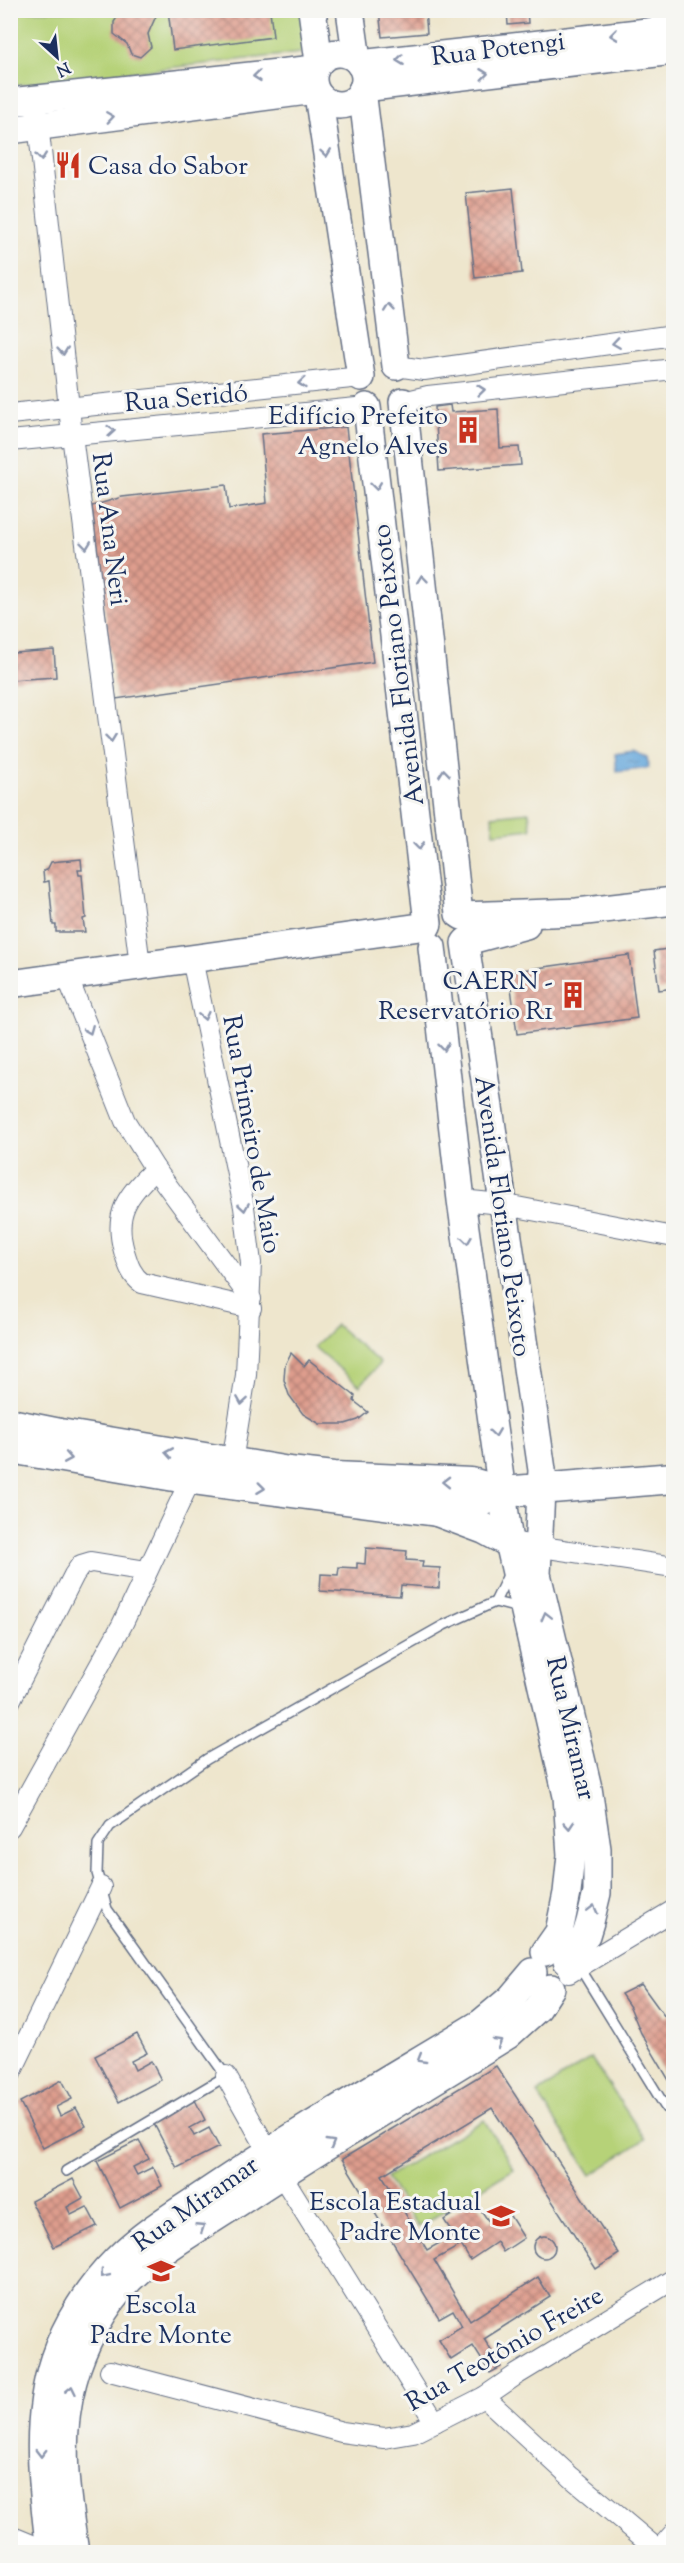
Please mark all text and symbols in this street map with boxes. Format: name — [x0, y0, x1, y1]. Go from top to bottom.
street label: Rua Potengi — [429, 24, 567, 77]
north arrow — [27, 27, 87, 87]
one-way arrow — [610, 28, 619, 41]
one-way arrow — [395, 53, 404, 65]
text: N — [52, 55, 74, 81]
one-way arrow — [479, 68, 489, 81]
one-way arrow — [252, 69, 261, 81]
one-way arrow — [106, 111, 115, 123]
one-way arrow — [319, 148, 331, 158]
place label: Casa do Sabor — [88, 149, 248, 186]
restaurant icon: Casa do Sabor — [53, 150, 83, 180]
one-way arrow — [35, 153, 47, 162]
one-way arrow — [384, 304, 396, 313]
one-way arrow — [611, 337, 620, 349]
one-way arrow — [56, 346, 69, 356]
street label: Rua Seridó — [123, 376, 249, 423]
one-way arrow — [298, 376, 307, 389]
one-way arrow — [477, 384, 486, 397]
place label: Edifício Prefeito Agnelo Alves — [268, 399, 448, 466]
building icon: Edifício Prefeito Agnelo Alves — [453, 415, 483, 445]
one-way arrow — [106, 425, 115, 438]
street label: Rua Ana Neri — [81, 451, 136, 608]
one-way arrow — [369, 481, 382, 490]
street label: Avenida Floriano Peixoto — [364, 522, 435, 808]
one-way arrow — [79, 540, 91, 549]
one-way arrow — [417, 574, 429, 583]
one-way arrow — [104, 733, 116, 743]
one-way arrow — [438, 768, 451, 777]
one-way arrow — [412, 842, 424, 851]
place label: CAERN - Reservatório R1 — [378, 964, 553, 1031]
building icon: CAERN - Reservatório R1 — [558, 980, 588, 1010]
one-way arrow — [197, 1011, 210, 1021]
street label: Rua Primeiro de Maio — [211, 1012, 290, 1257]
one-way arrow — [82, 1024, 94, 1035]
one-way arrow — [437, 1042, 449, 1051]
street label: Avenida Floriano Peixoto — [463, 1073, 540, 1359]
one-way arrow — [237, 1202, 250, 1212]
one-way arrow — [461, 1236, 473, 1245]
one-way arrow — [236, 1396, 248, 1406]
one-way arrow — [488, 1429, 500, 1438]
one-way arrow — [164, 1447, 174, 1459]
one-way arrow — [63, 1451, 73, 1463]
one-way arrow — [441, 1476, 450, 1489]
one-way arrow — [256, 1482, 265, 1494]
one-way arrow — [540, 1611, 553, 1621]
street label: Rua Miramar — [535, 1653, 604, 1804]
one-way arrow — [563, 1821, 576, 1830]
one-way arrow — [586, 1905, 598, 1915]
one-way arrow — [492, 2037, 502, 2049]
one-way arrow — [417, 2052, 427, 2064]
one-way arrow — [325, 2139, 335, 2151]
street label: Rua Miramar — [126, 2148, 267, 2262]
place label: Escola Estadual Padre Monte — [309, 2185, 481, 2252]
school or university icon: Escola Estadual Padre Monte — [486, 2201, 516, 2231]
one-way arrow — [195, 2223, 206, 2234]
school or university icon: Escola Padre Monte — [146, 2256, 176, 2286]
one-way arrow — [101, 2267, 112, 2278]
street label: Rua Teotônio Freire — [399, 2278, 611, 2422]
place label: Escola Padre Monte — [90, 2288, 232, 2355]
one-way arrow — [63, 2386, 76, 2396]
one-way arrow — [35, 2449, 47, 2458]

